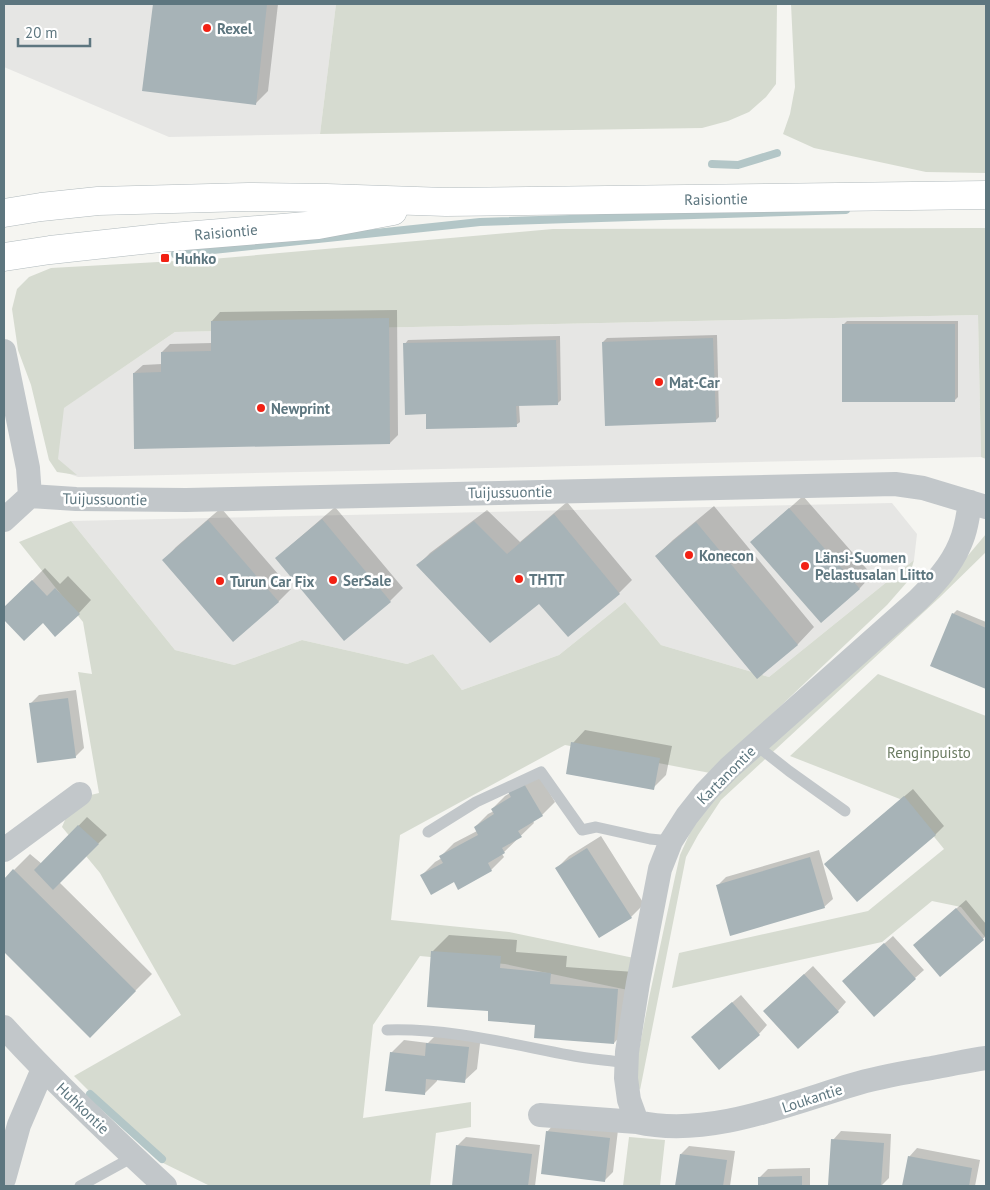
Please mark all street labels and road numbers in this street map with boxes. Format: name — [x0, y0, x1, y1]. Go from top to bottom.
street label: Raisiontie — [684, 189, 748, 209]
street label: Raisiontie — [194, 220, 258, 244]
street label: Tuijussuontie — [468, 482, 552, 502]
street label: Tuijussuontie — [63, 489, 147, 509]
street label: Kartanontie — [693, 742, 759, 808]
street label: Huhkontie — [53, 1078, 113, 1138]
street label: Loukantie — [779, 1079, 845, 1117]

